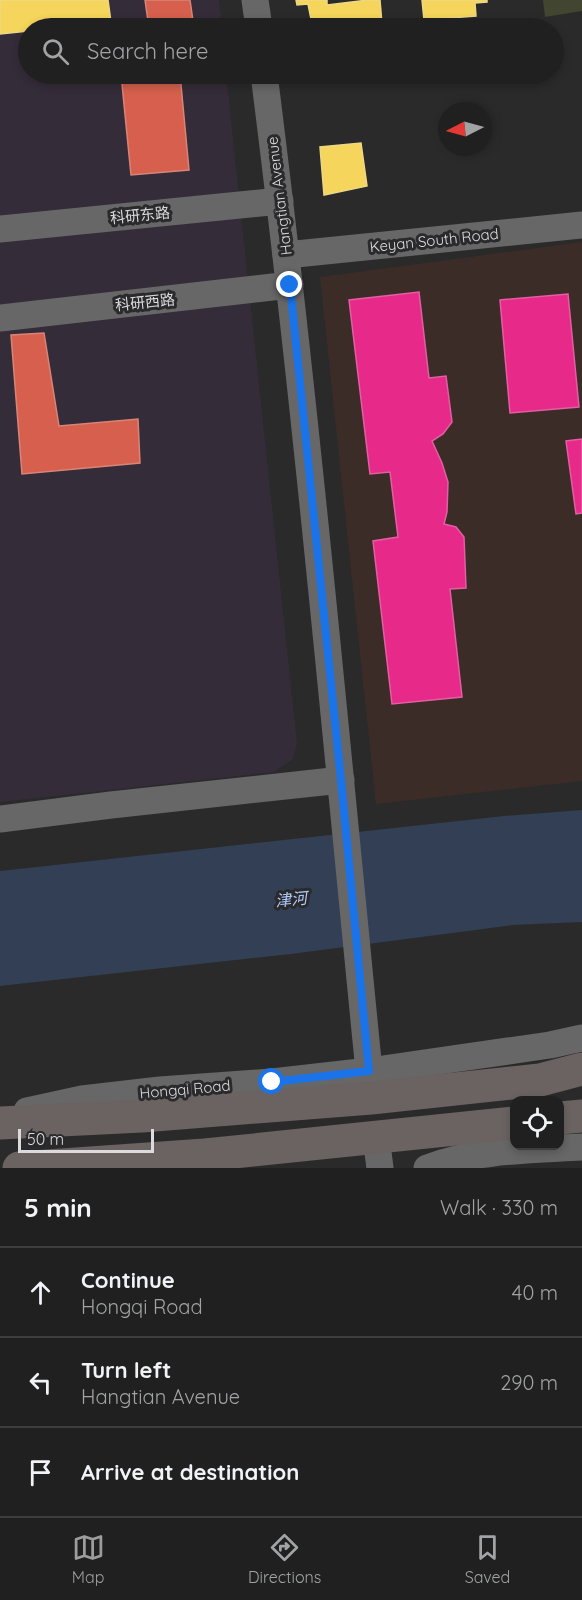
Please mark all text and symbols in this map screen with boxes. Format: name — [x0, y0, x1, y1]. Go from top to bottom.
search box — [18, 18, 564, 84]
icon: search — [39, 35, 72, 68]
text: Search here — [87, 37, 208, 65]
north arrow — [438, 102, 492, 156]
street label: Hangtian Avenue — [262, 136, 296, 256]
street label: 科研东路 — [109, 202, 171, 228]
street label: Keyan South Road — [369, 224, 499, 256]
route end — [276, 271, 302, 297]
street label: 科研西路 — [114, 289, 176, 315]
water label: 津河 — [274, 887, 311, 911]
route start — [258, 1068, 284, 1094]
street label: Hongqi Road — [139, 1076, 231, 1102]
map controls — [510, 1096, 564, 1150]
button: locate — [510, 1096, 564, 1150]
scale bar — [18, 1126, 154, 1154]
text: 50 m — [27, 1129, 64, 1149]
text: 5 min — [24, 1191, 92, 1224]
text: Walk · 330 m — [440, 1195, 558, 1220]
text: Continue — [81, 1266, 175, 1294]
icon: ahead — [24, 1276, 57, 1309]
text: 40 m — [512, 1280, 558, 1305]
text: Hongqi Road — [81, 1294, 203, 1319]
text: Turn left — [81, 1356, 171, 1384]
icon: left — [24, 1366, 57, 1399]
text: 290 m — [500, 1370, 558, 1395]
text: Hangtian Avenue — [81, 1384, 240, 1409]
icon: arrive — [24, 1456, 57, 1489]
text: Arrive at destination — [81, 1458, 299, 1486]
tab: Map — [72, 1531, 105, 1587]
tab: Directions — [248, 1531, 321, 1587]
tab: Saved — [465, 1531, 510, 1587]

